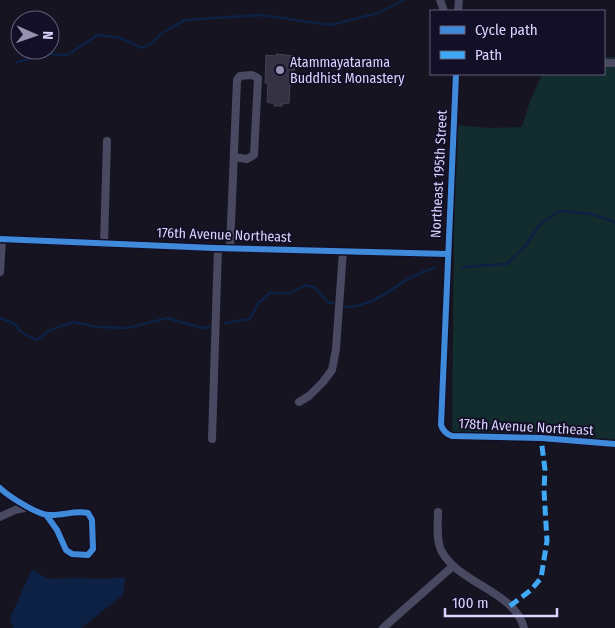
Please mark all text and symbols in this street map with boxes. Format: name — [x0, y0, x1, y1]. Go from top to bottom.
north arrow — [10, 10, 60, 60]
legend — [430, 10, 605, 75]
text: Cycle path — [475, 21, 538, 39]
text: N — [39, 31, 56, 40]
text: Path — [475, 46, 502, 64]
place label: Atammayatarama Buddhist Monastery — [290, 54, 405, 87]
marker: Atammayatarama Buddhist Monastery — [274, 64, 286, 76]
street label: Northeast 195th Street — [427, 109, 451, 239]
street label: 176th Avenue Northeast — [156, 224, 292, 246]
street label: 178th Avenue Northeast — [458, 415, 594, 439]
scale bar — [445, 586, 558, 618]
text: 100 m — [452, 594, 489, 612]

